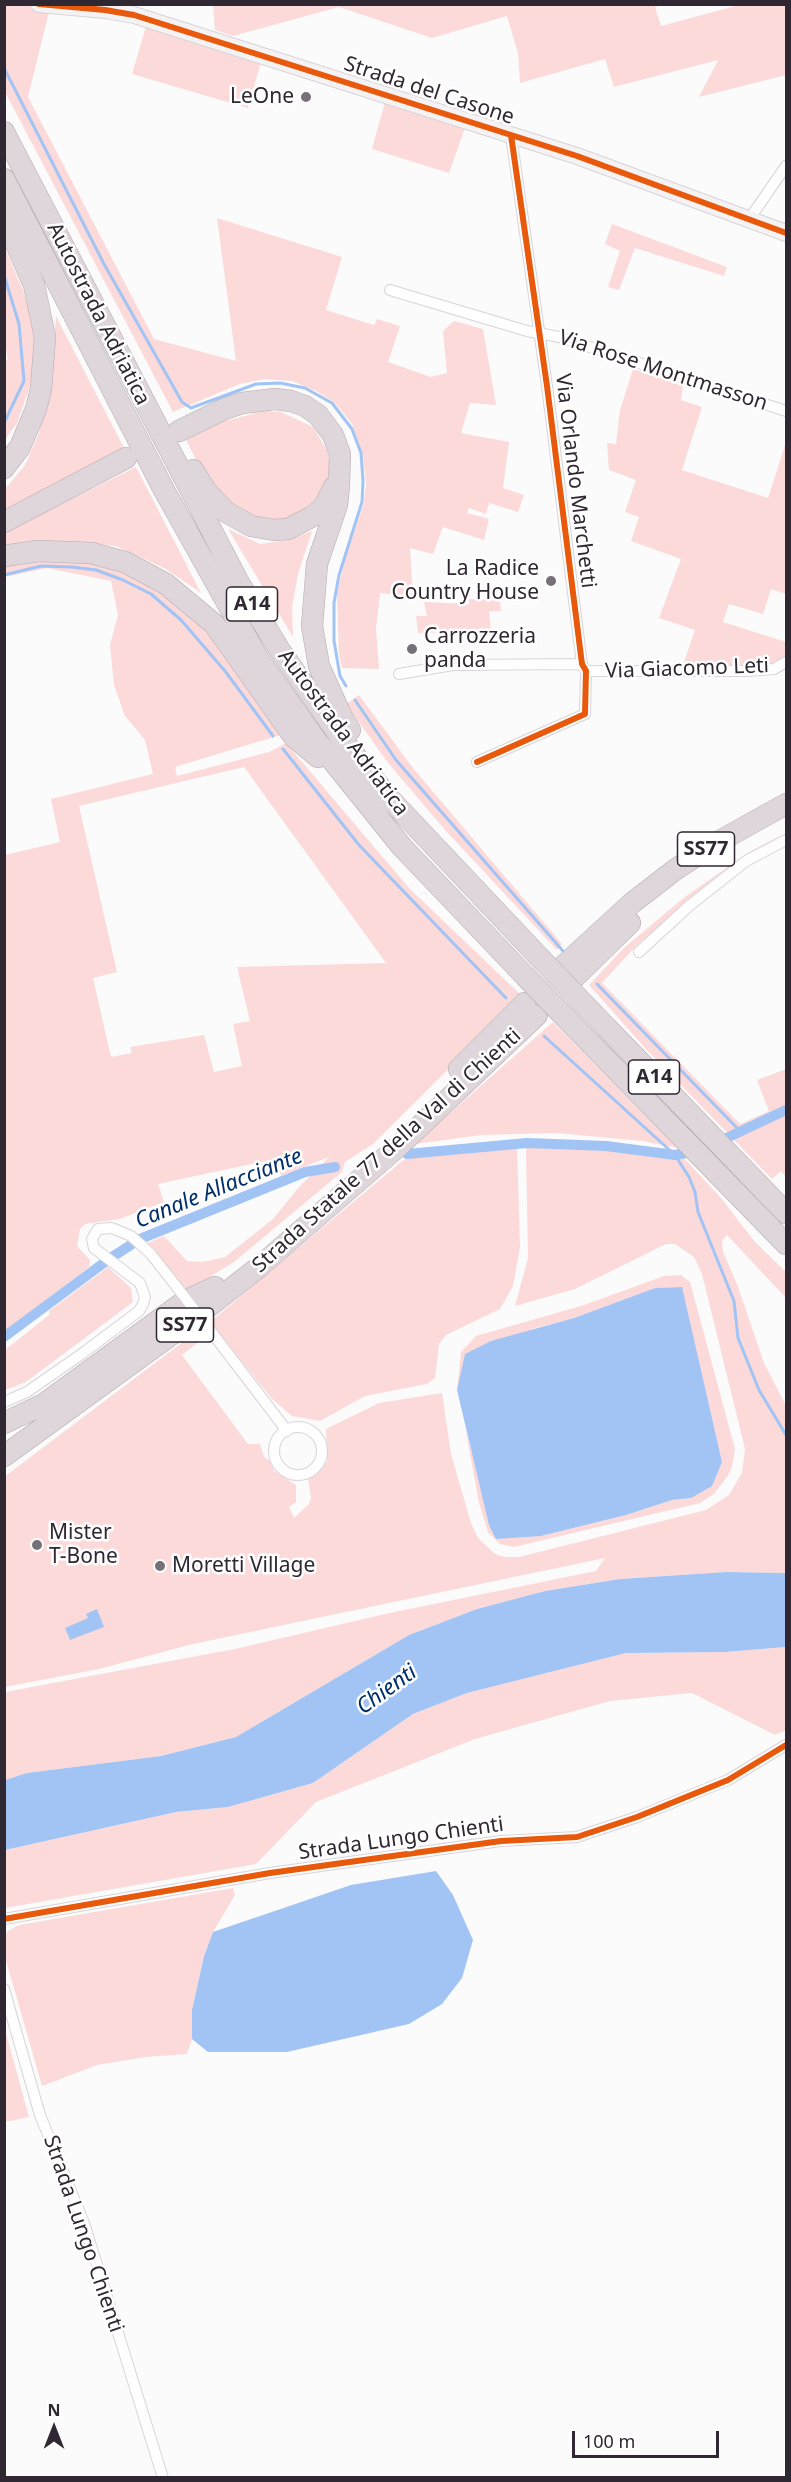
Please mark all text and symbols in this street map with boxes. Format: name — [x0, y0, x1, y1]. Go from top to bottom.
street label: Strada del Casone — [341, 52, 517, 130]
place label: LeOne — [230, 84, 294, 110]
marker: LeOne — [299, 90, 313, 104]
street label: Autostrada Adriatica — [41, 218, 155, 410]
street label: Via Rose Montmasson — [555, 325, 771, 417]
street label: Via Orlando Marchetti — [549, 372, 601, 590]
place label: La Radice Country House — [391, 556, 539, 606]
marker: La Radice Country House — [544, 574, 558, 588]
road number: A14 — [226, 587, 278, 621]
place label: Carrozzeria panda — [424, 624, 536, 674]
marker: Carrozzeria panda — [405, 642, 419, 656]
street label: Autostrada Adriatica — [272, 645, 414, 821]
street label: Via Giacomo Leti — [605, 654, 769, 684]
road number: SS77 — [678, 832, 734, 866]
street label: Strada Statale 77 della Val di Chienti — [248, 1024, 526, 1278]
road number: A14 — [628, 1060, 680, 1094]
water label: Canale Allacciante — [131, 1143, 307, 1235]
road number: SS77 — [156, 1308, 213, 1342]
place label: Mister T-Bone — [49, 1520, 118, 1570]
marker: Mister T-Bone — [30, 1538, 44, 1552]
place label: Moretti Village — [172, 1553, 315, 1579]
marker: Moretti Village — [153, 1559, 167, 1573]
water label: Chienti — [352, 1659, 422, 1721]
street label: Strada Lungo Chienti — [297, 1812, 505, 1866]
street label: Strada Lungo Chienti — [37, 2132, 129, 2336]
north arrow — [24, 2398, 84, 2458]
text: N — [47, 2399, 61, 2421]
scale bar — [575, 2419, 722, 2457]
text: 100 m — [583, 2429, 635, 2453]

